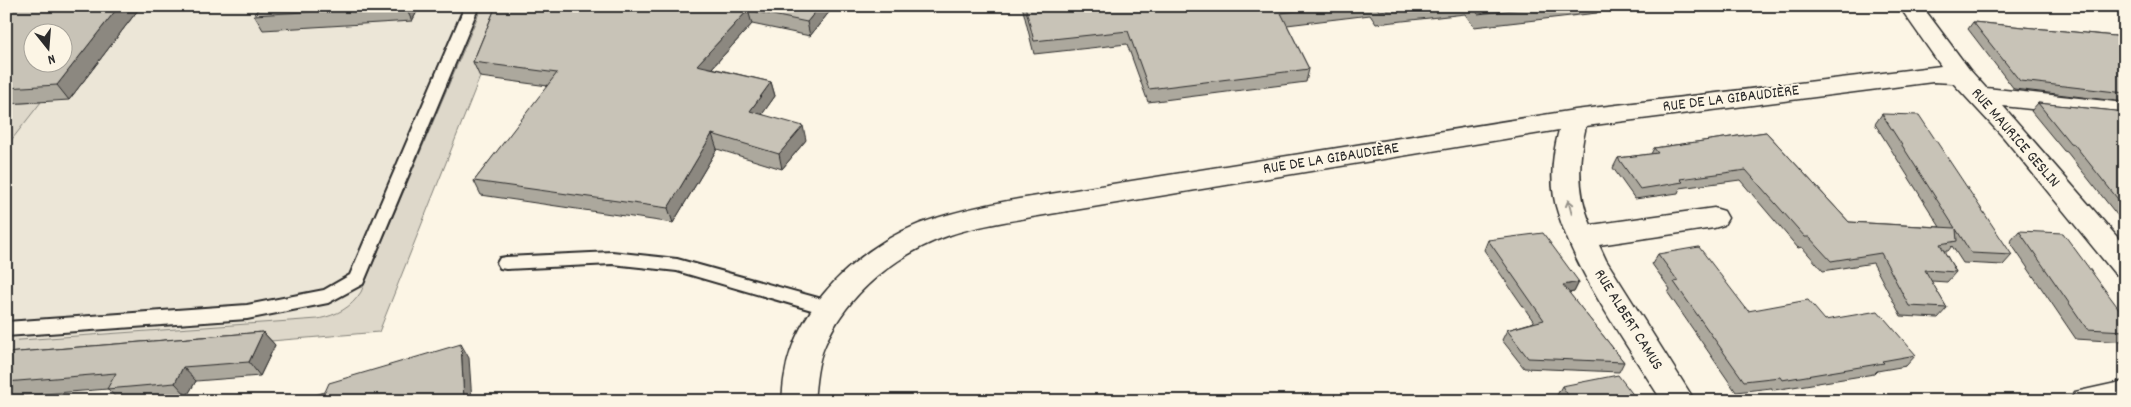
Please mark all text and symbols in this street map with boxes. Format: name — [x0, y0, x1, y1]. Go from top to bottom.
north arrow — [22, 22, 72, 72]
text: N — [45, 48, 57, 69]
street label: RUE DE LA GIBAUDIÈRE — [1662, 79, 1801, 119]
street label: RUE MAURICE GESLIN — [1965, 83, 2065, 193]
street label: RUE DE LA GIBAUDIÈRE — [1261, 137, 1401, 181]
one-way arrow — [1565, 199, 1574, 215]
street label: RUE ALBERT CAMUS — [1588, 265, 1668, 375]

